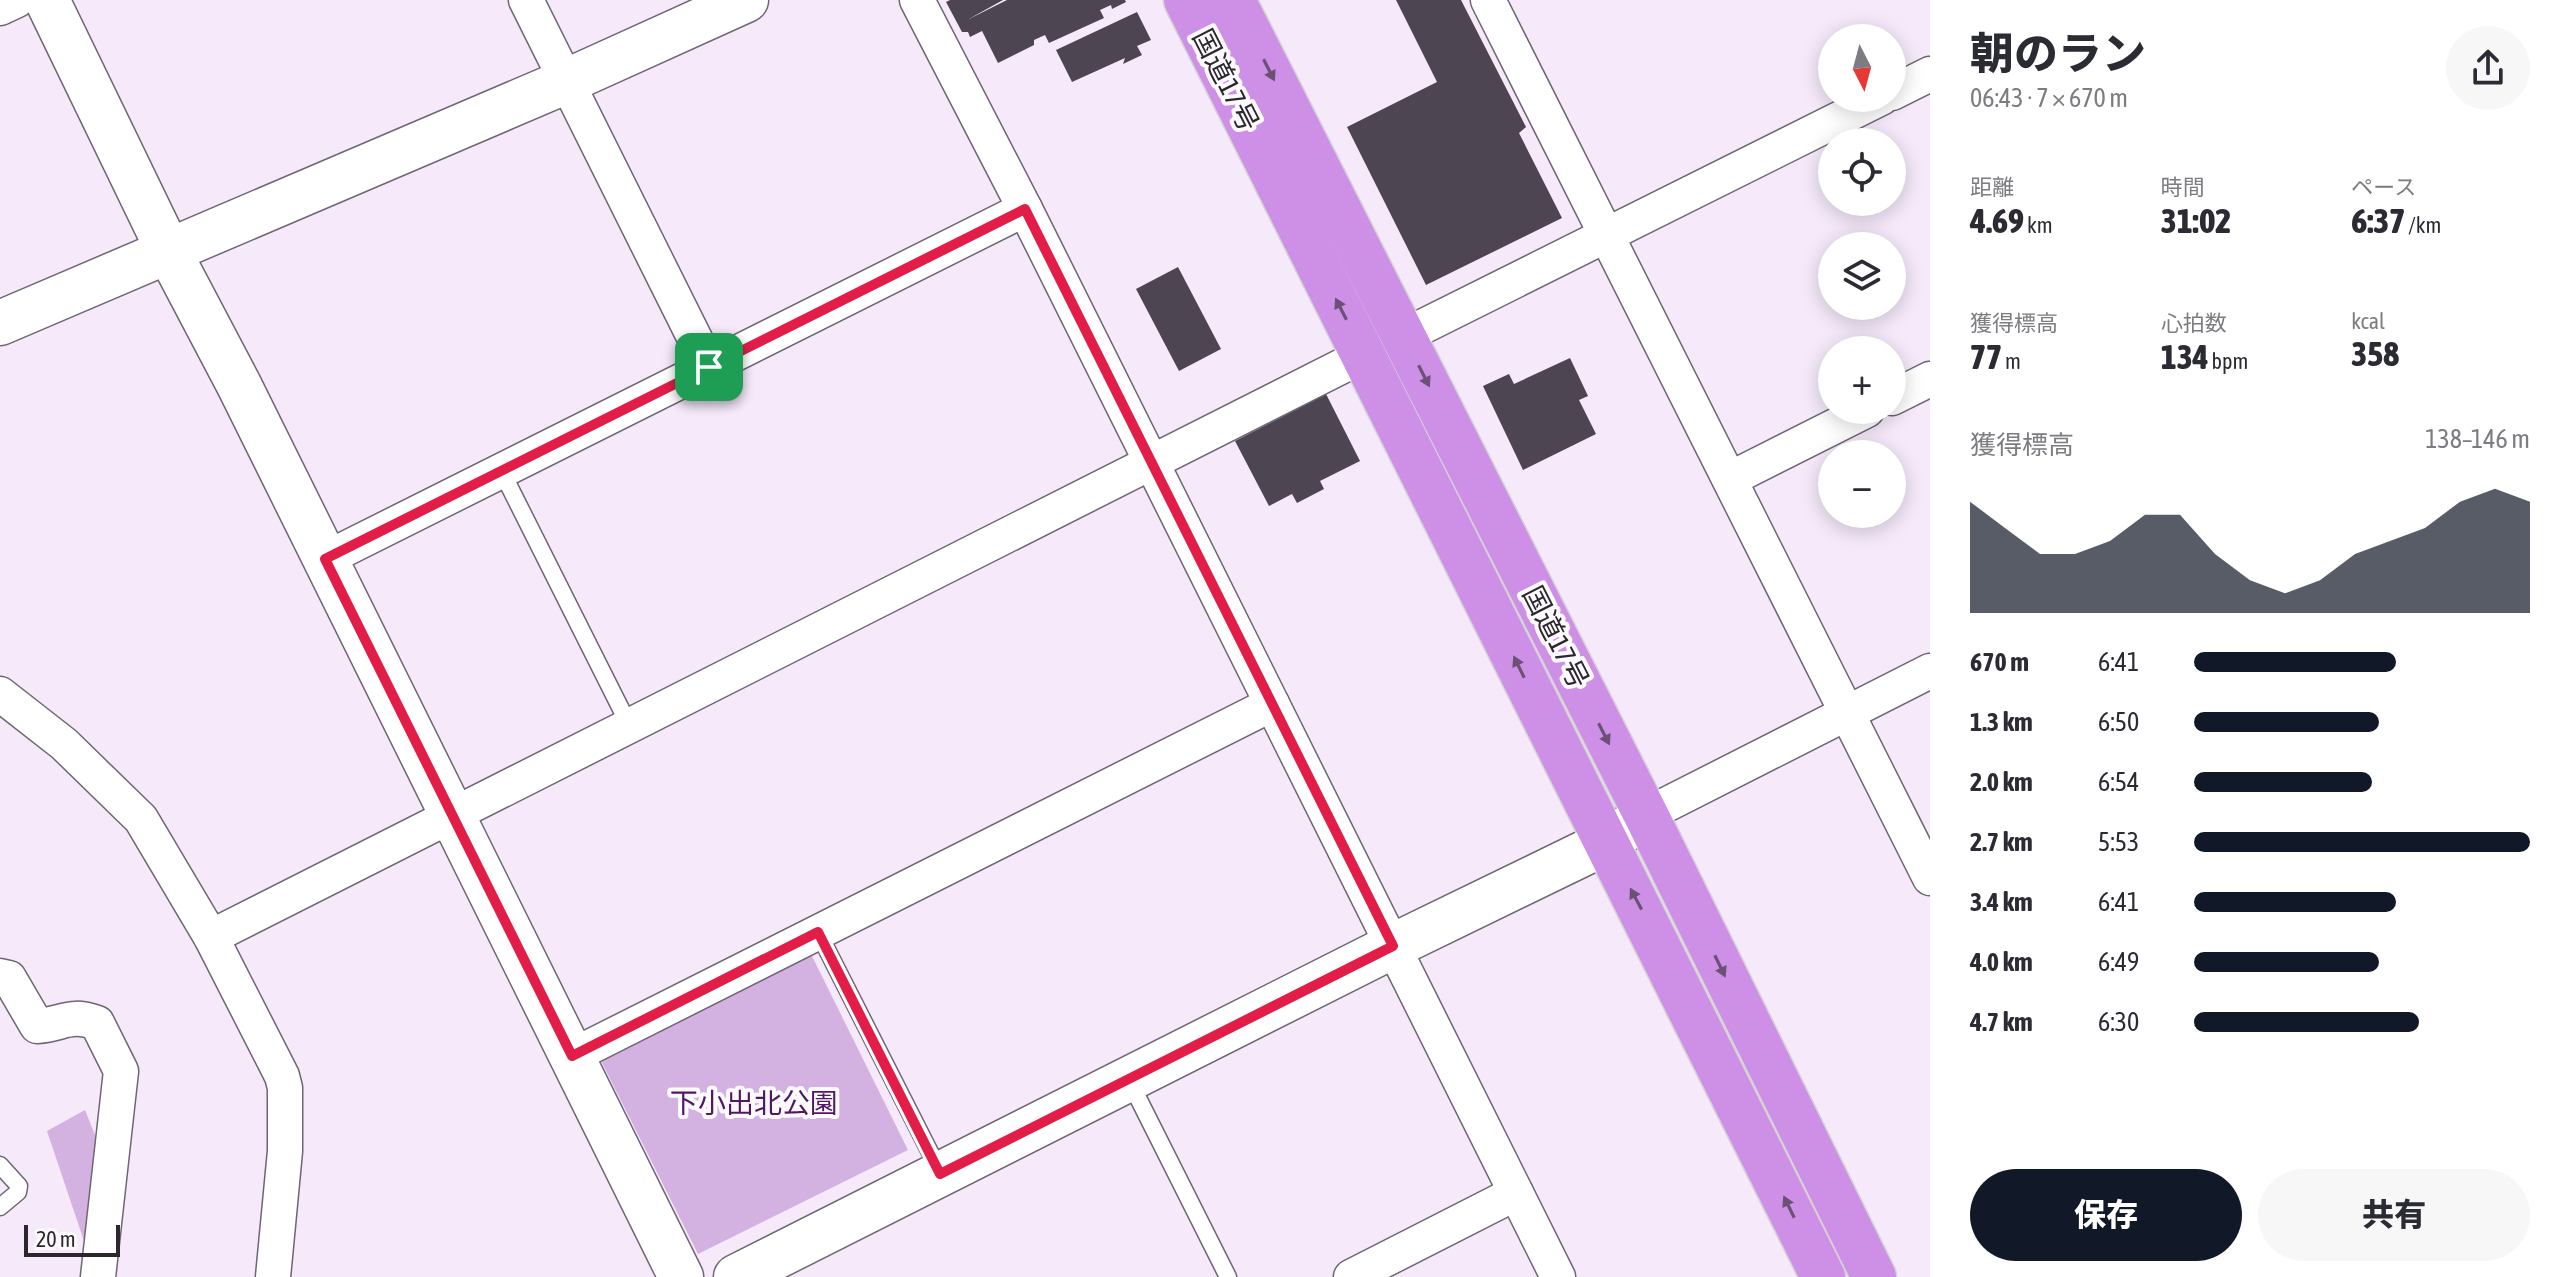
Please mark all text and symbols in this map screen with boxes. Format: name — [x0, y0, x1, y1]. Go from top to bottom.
street label: 国道17号 — [1187, 24, 1265, 136]
north arrow — [1818, 24, 1906, 112]
map controls — [1818, 24, 1906, 528]
button: share — [2446, 26, 2530, 110]
text: 朝のラン — [1970, 28, 2146, 78]
one-way arrow — [1262, 58, 1275, 81]
text: 06:43 · 7 × 670 m — [1970, 83, 2128, 113]
button: locate — [1818, 128, 1906, 216]
text: 距離 — [1970, 174, 2014, 200]
text: 時間 — [2161, 174, 2205, 200]
text: ペース — [2351, 174, 2416, 200]
text: 4.69 — [1970, 201, 2024, 240]
text: 31:02 — [2161, 201, 2231, 240]
text: 6:37 — [2351, 201, 2405, 240]
text: km — [2024, 212, 2053, 238]
text: /km — [2405, 212, 2441, 238]
button: layers — [1818, 232, 1906, 320]
one-way arrow — [1334, 297, 1347, 320]
text: kcal — [2351, 308, 2385, 334]
text: 獲得標高 — [1970, 310, 2058, 336]
text: 心拍数 — [2161, 310, 2227, 336]
pin — [675, 333, 743, 401]
text: 358 — [2351, 334, 2399, 373]
button: + — [1818, 336, 1906, 424]
text: 77 — [1970, 337, 2002, 376]
text: 134 — [2161, 337, 2209, 376]
icon: arrive — [687, 345, 731, 389]
text: m — [2002, 348, 2021, 374]
text: bpm — [2209, 348, 2248, 374]
one-way arrow — [1417, 365, 1431, 388]
text: 138–146 m — [2425, 424, 2530, 454]
text: 獲得標高 — [1970, 430, 2074, 460]
button: − — [1818, 440, 1906, 528]
street label: 国道17号 — [1517, 581, 1595, 693]
text: 670 m — [1970, 647, 2029, 677]
text: 6:41 — [2098, 647, 2139, 677]
one-way arrow — [1512, 655, 1526, 678]
text: 1.3 km — [1970, 707, 2033, 737]
text: 6:50 — [2098, 707, 2139, 737]
one-way arrow — [1598, 722, 1611, 745]
text: 2.0 km — [1970, 767, 2033, 797]
text: 6:54 — [2098, 767, 2139, 797]
text: 2.7 km — [1970, 827, 2033, 857]
text: 5:53 — [2098, 827, 2139, 857]
one-way arrow — [1630, 887, 1643, 910]
text: 3.4 km — [1970, 887, 2033, 917]
text: 6:41 — [2098, 887, 2139, 917]
text: 4.0 km — [1970, 947, 2033, 977]
text: 6:49 — [2098, 947, 2139, 977]
one-way arrow — [1713, 955, 1727, 978]
text: 4.7 km — [1970, 1007, 2033, 1037]
text: 6:30 — [2098, 1007, 2139, 1037]
park label: 下小出北公園 — [670, 1087, 838, 1119]
button: 保存 — [1970, 1169, 2242, 1261]
button: 共有 — [2258, 1169, 2530, 1261]
one-way arrow — [1782, 1195, 1796, 1219]
scale bar — [24, 1221, 120, 1257]
text: 20 m — [36, 1226, 76, 1252]

